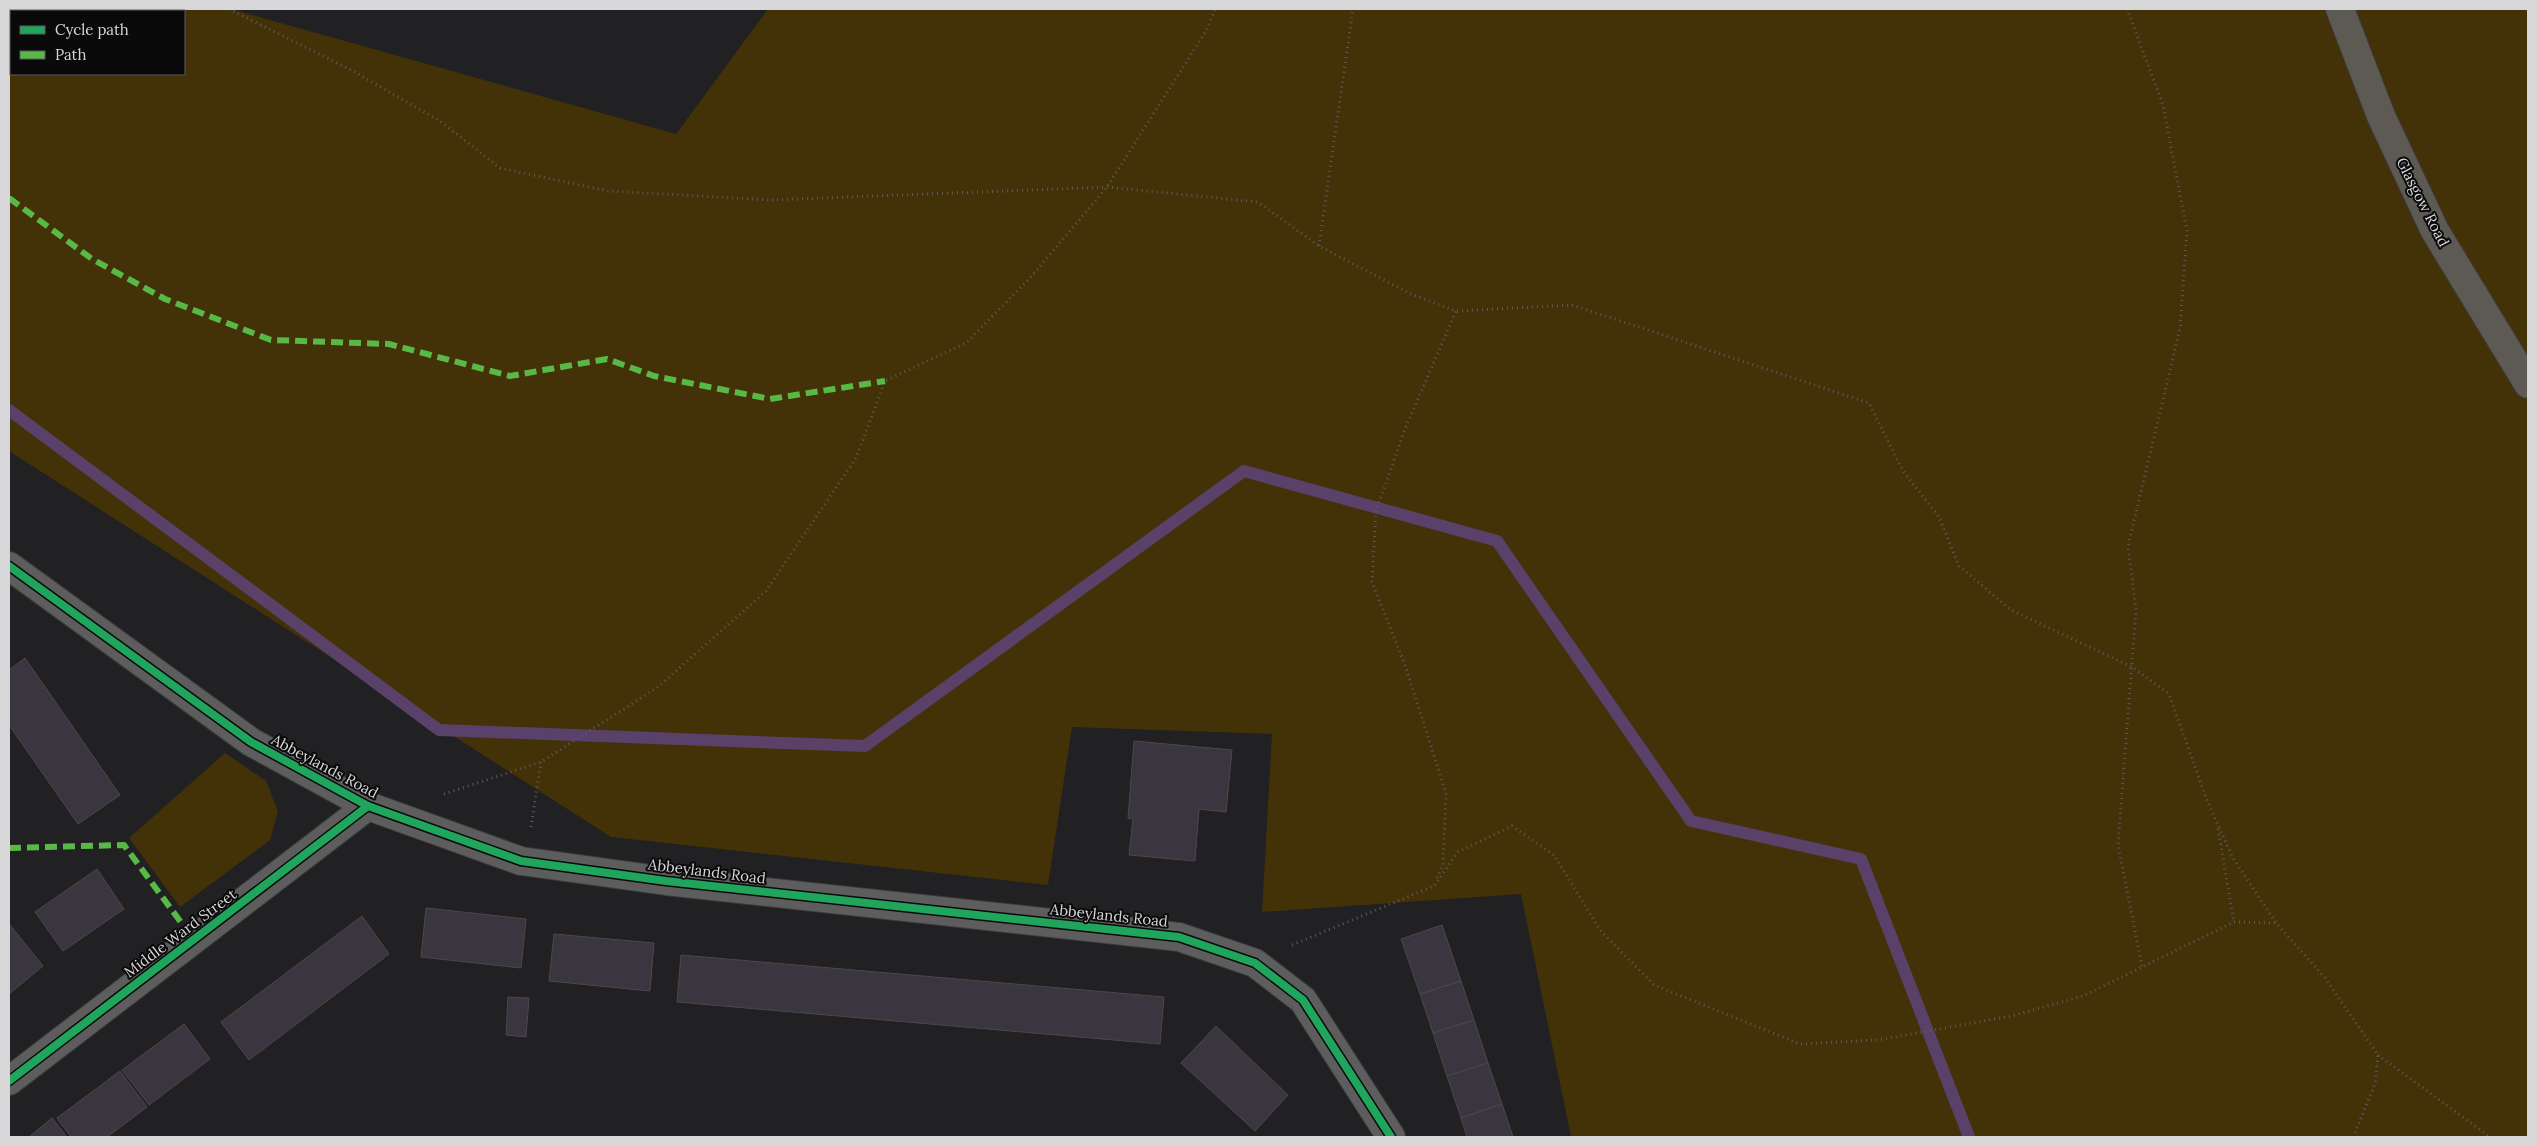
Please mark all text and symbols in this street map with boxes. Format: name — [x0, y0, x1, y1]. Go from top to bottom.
legend — [10, 10, 185, 75]
text: Cycle path — [55, 20, 129, 39]
text: Path — [55, 45, 86, 64]
street label: Glasgow Road — [2392, 154, 2454, 250]
street label: Abbeylands Road — [267, 729, 382, 802]
street label: Abbeylands Road — [646, 854, 767, 888]
street label: Middle Ward Street — [120, 884, 240, 982]
street label: Abbeylands Road — [1048, 899, 1169, 931]

